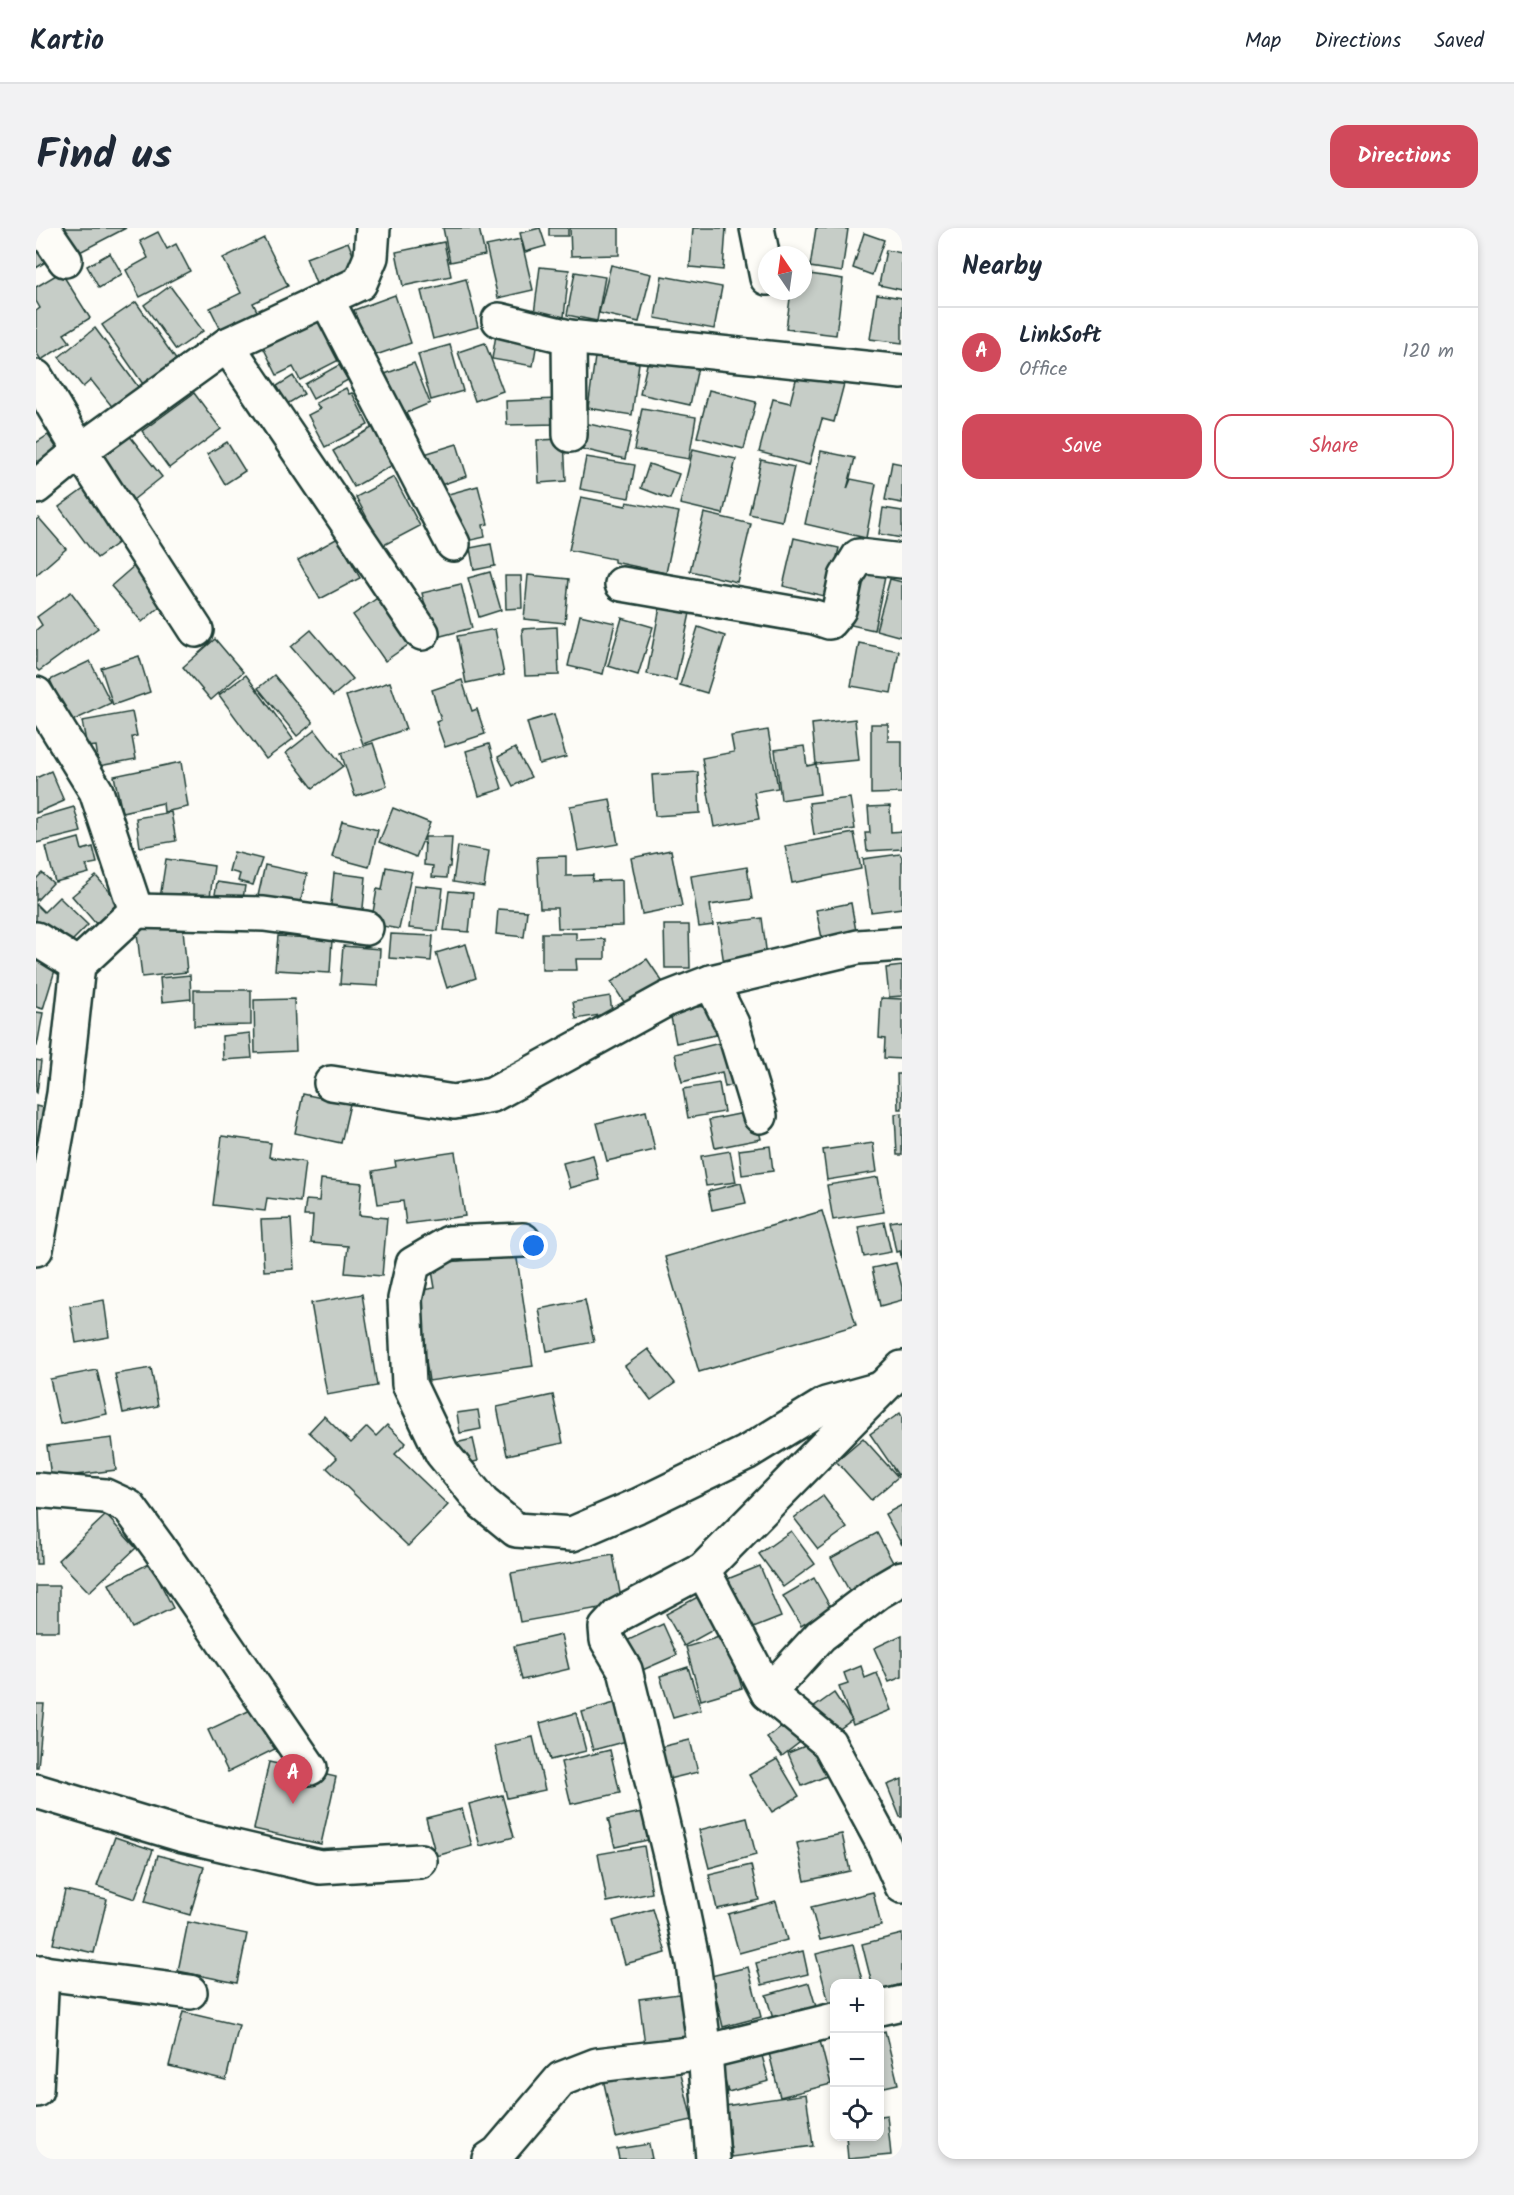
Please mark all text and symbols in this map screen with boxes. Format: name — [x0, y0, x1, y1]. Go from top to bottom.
text: Kartio — [30, 19, 104, 64]
text: Map — [1245, 25, 1281, 58]
text: Directions — [1314, 25, 1401, 58]
text: Saved — [1434, 25, 1484, 58]
text: Find us — [36, 123, 172, 190]
button: Directions — [1330, 125, 1478, 188]
north arrow — [758, 246, 812, 300]
text: Nearby — [962, 246, 1042, 288]
text: LinkSoft — [1019, 319, 1101, 354]
text: A — [975, 336, 988, 368]
text: 120 m — [1402, 336, 1454, 368]
text: Office — [1019, 354, 1067, 386]
button: Save — [962, 414, 1202, 479]
button: Share — [1214, 414, 1454, 479]
your location — [519, 1231, 548, 1260]
pin: A — [274, 1754, 312, 1804]
map controls — [830, 1979, 884, 2141]
button: + — [830, 1979, 884, 2033]
button: − — [830, 2033, 884, 2087]
button: locate — [830, 2087, 884, 2141]

